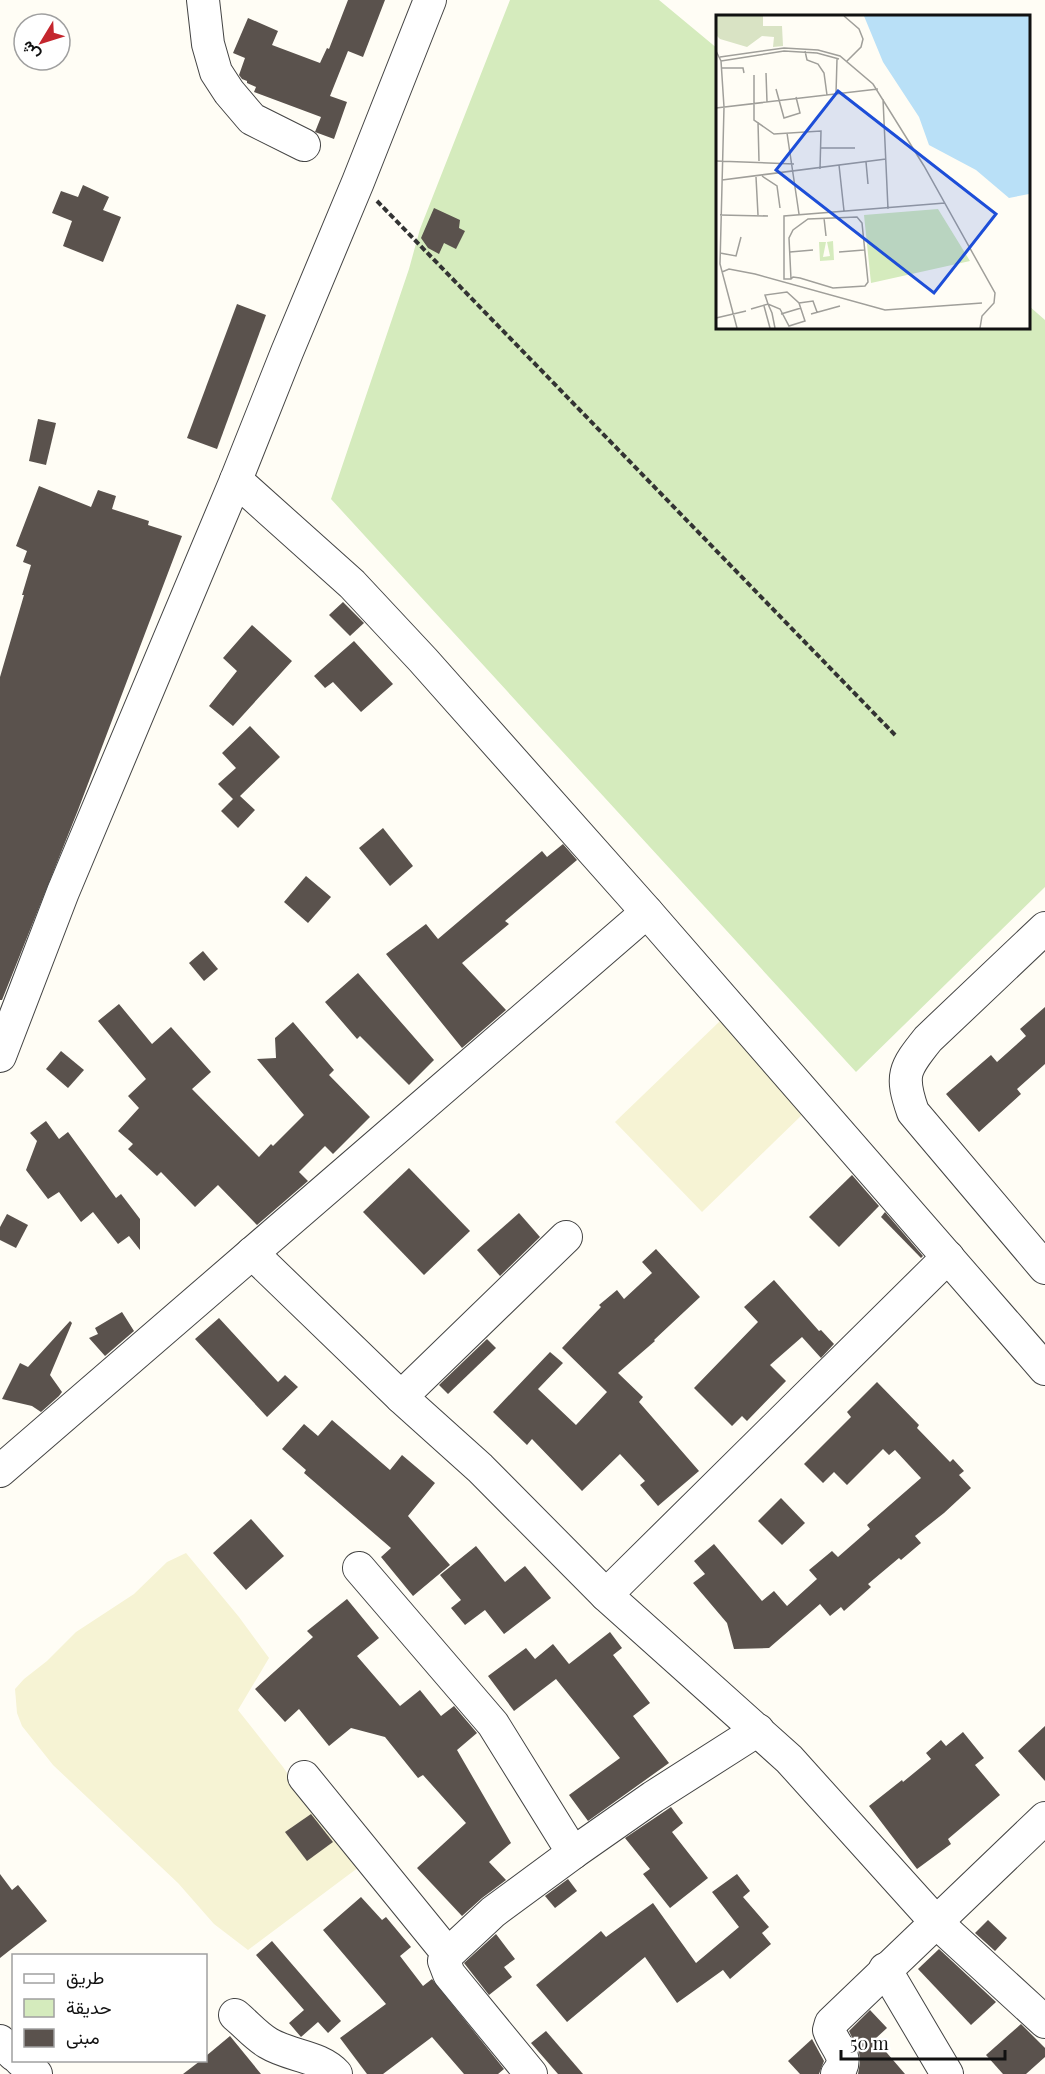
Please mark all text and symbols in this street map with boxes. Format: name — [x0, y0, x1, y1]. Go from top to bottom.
north arrow — [12, 12, 72, 72]
inset map — [716, 15, 1030, 328]
text: ش — [16, 37, 44, 66]
legend — [12, 1954, 207, 2062]
text: طريق — [66, 1965, 104, 1989]
text: حديقة — [66, 1995, 112, 2019]
scale bar — [841, 2023, 1004, 2061]
text: مبنى — [66, 2025, 100, 2049]
text: 50 m — [850, 2031, 889, 2055]

